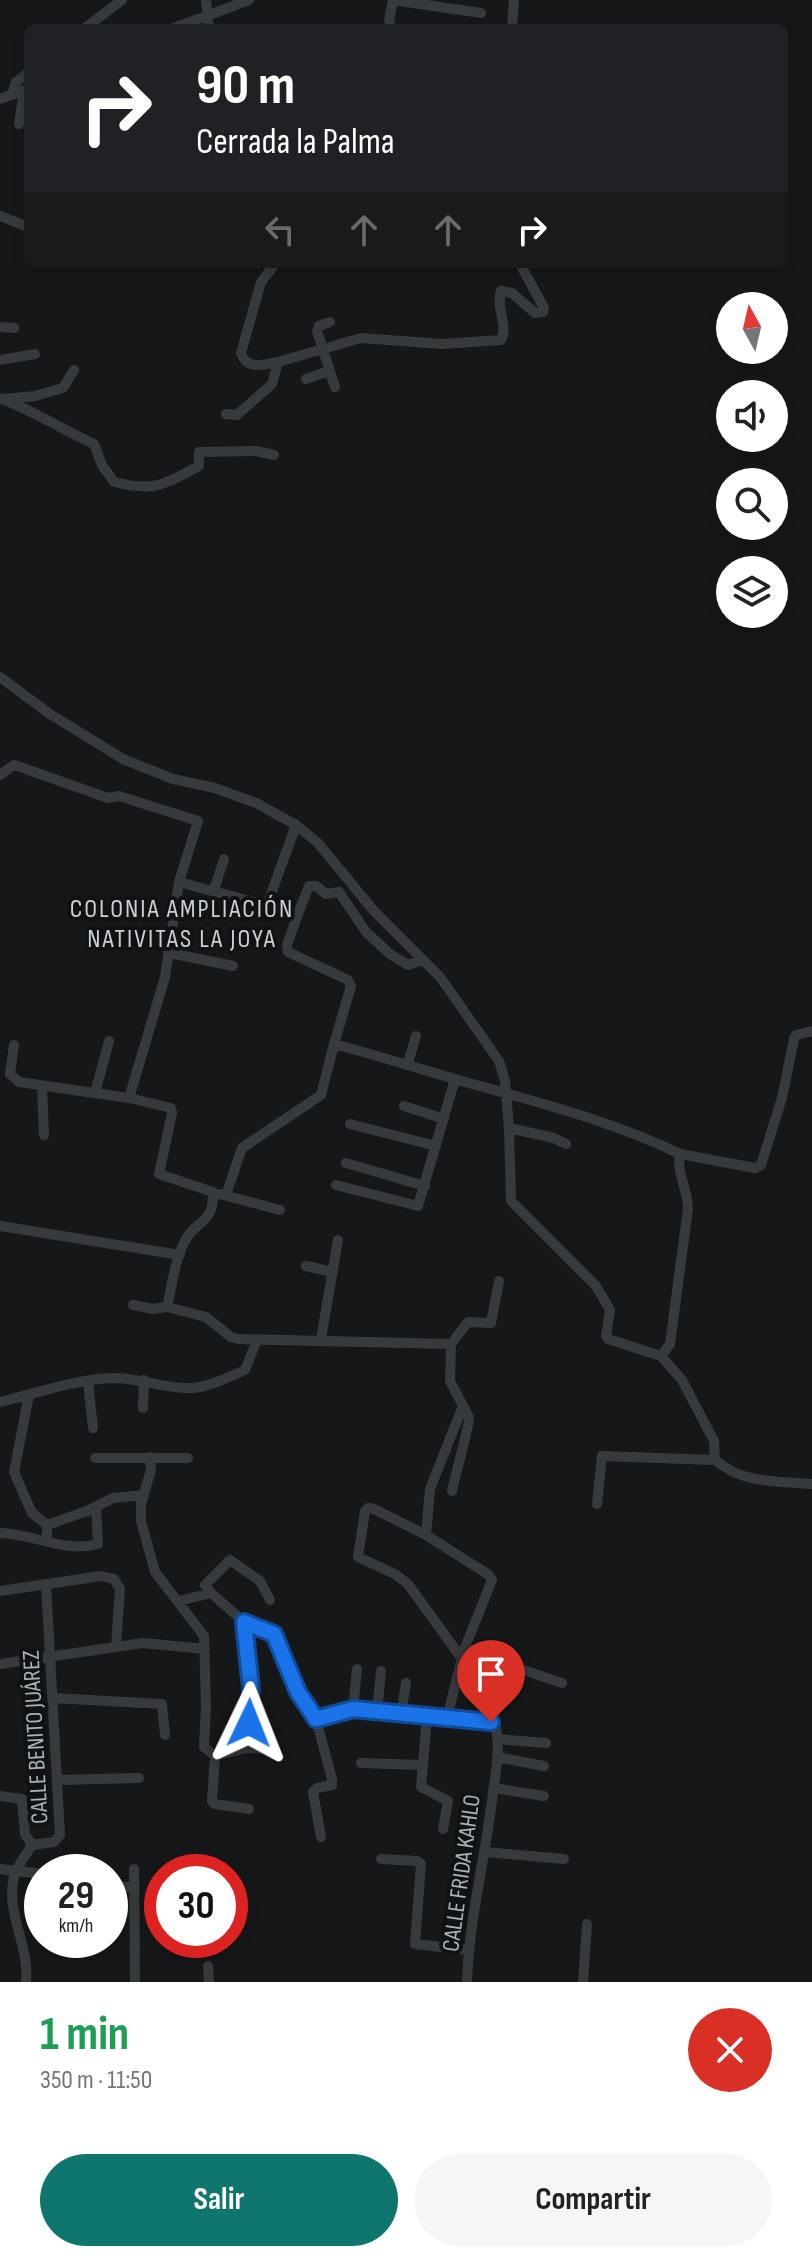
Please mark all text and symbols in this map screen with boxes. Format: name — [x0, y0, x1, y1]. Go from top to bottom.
text: 90 m — [196, 53, 295, 120]
icon: right — [64, 56, 168, 160]
text: Cerrada la Palma — [196, 121, 395, 164]
icon: left — [258, 208, 302, 252]
icon: ahead — [342, 208, 386, 252]
icon: ahead — [426, 208, 470, 252]
icon: right — [510, 208, 554, 252]
north arrow — [716, 292, 788, 364]
map controls — [716, 292, 788, 628]
button: sound — [716, 380, 788, 452]
button: search — [716, 468, 788, 540]
button: layers — [716, 556, 788, 628]
district label: COLONIA AMPLIACIÓN NATIVITAS LA JOYA — [70, 894, 294, 955]
pin — [457, 1640, 525, 1722]
street label: CALLE BENITO JUÁREZ — [16, 1649, 55, 1825]
icon: arrive — [469, 1652, 513, 1696]
position arrow — [207, 1681, 291, 1765]
street label: CALLE FRIDA KAHLO — [436, 1793, 487, 1953]
speed limit sign: 30 — [144, 1854, 248, 1958]
text: 29 — [58, 1872, 94, 1920]
text: km/h — [59, 1914, 93, 1938]
text: 1 min — [40, 2006, 129, 2063]
button: close — [688, 2008, 772, 2092]
text: 350 m · 11:50 — [40, 2065, 152, 2096]
button: Salir — [40, 2154, 398, 2246]
button: Compartir — [414, 2154, 772, 2246]

